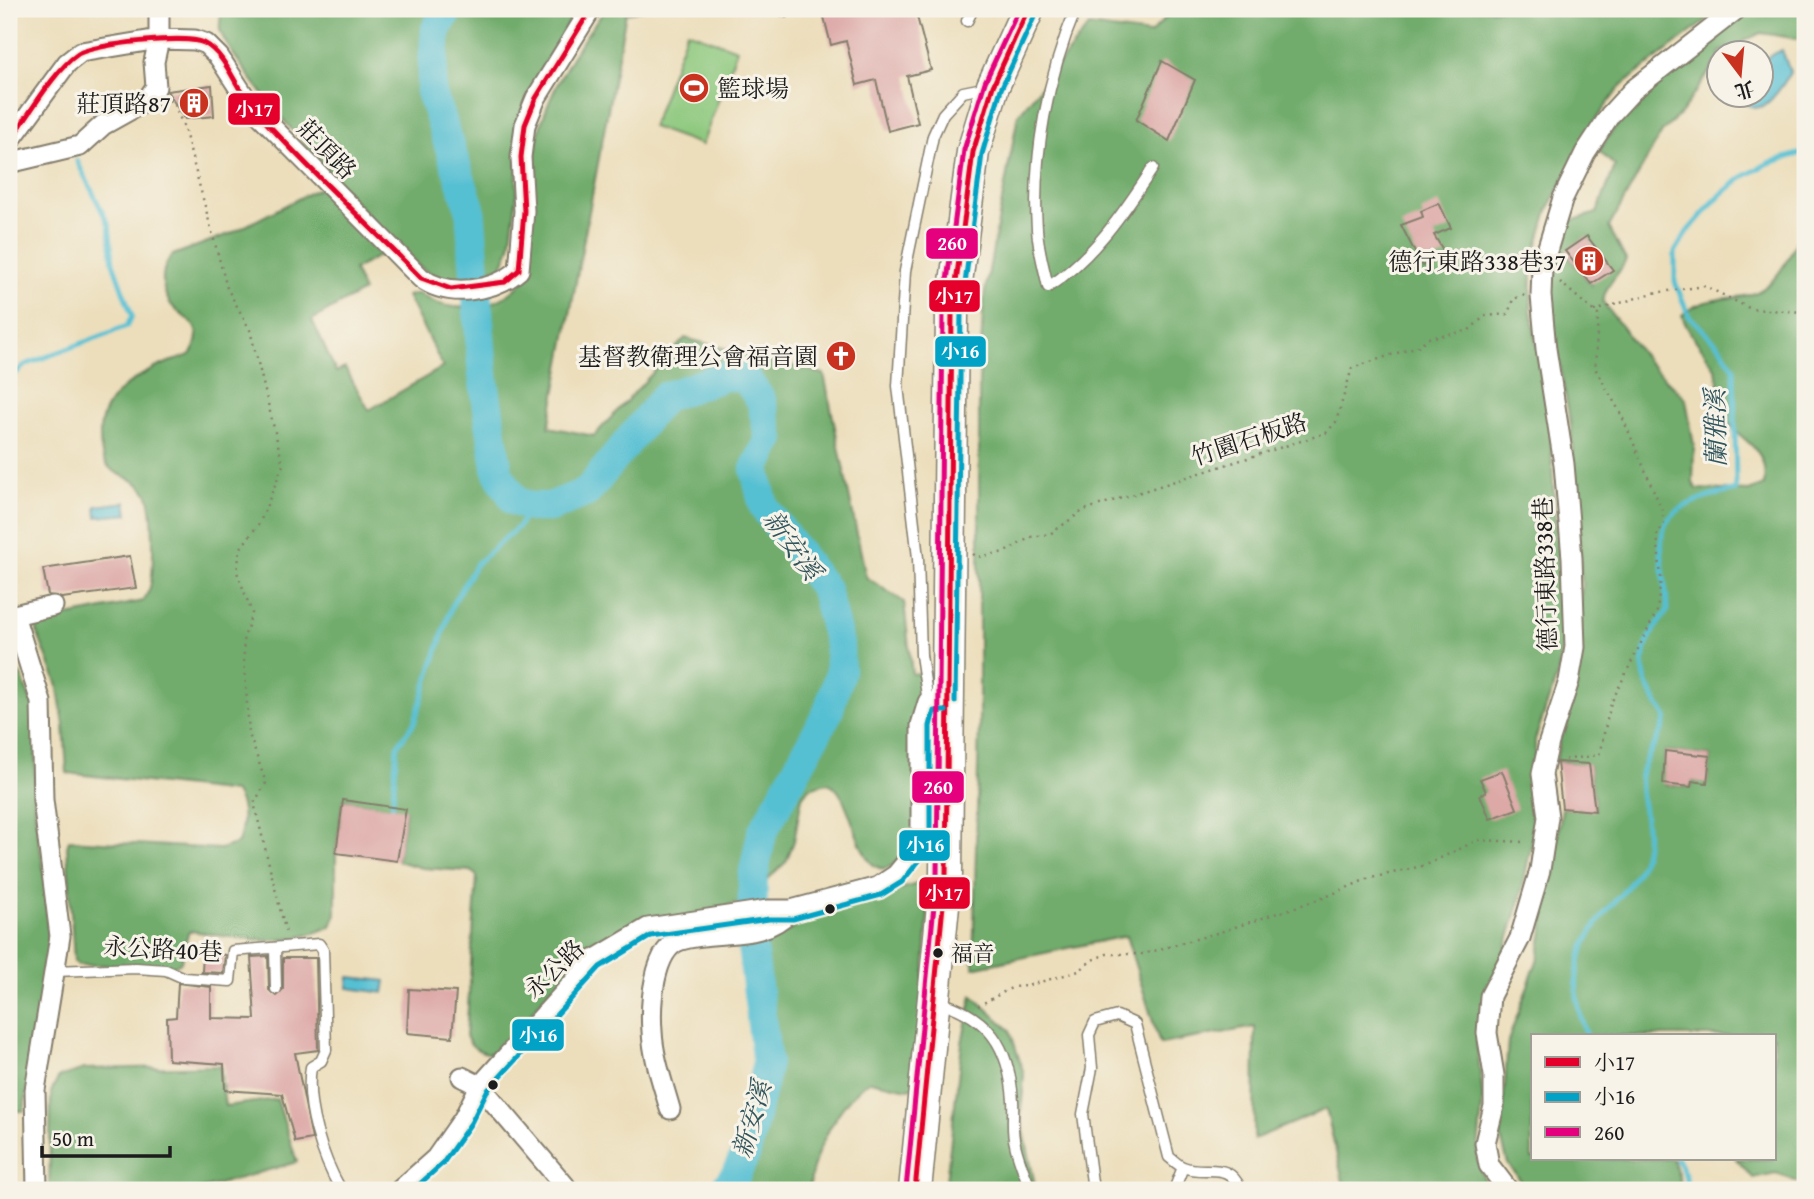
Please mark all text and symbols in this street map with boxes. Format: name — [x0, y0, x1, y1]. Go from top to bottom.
north arrow — [1706, 38, 1776, 108]
sports icon: 籃球場 — [677, 71, 711, 105]
place label: 籃球場 — [717, 71, 789, 106]
text: 北 — [1732, 74, 1758, 106]
place label: 莊頂路87 — [76, 86, 171, 121]
building icon: 莊頂路87 — [177, 86, 211, 120]
line badge: 小17 — [227, 92, 281, 126]
text: 小17 — [235, 95, 273, 123]
street label: 莊頂路 — [289, 111, 365, 187]
line badge: 260 — [925, 227, 979, 260]
text: 260 — [937, 229, 967, 257]
place label: 德行東路338巷37 — [1388, 244, 1566, 279]
building icon: 德行東路338巷37 — [1572, 244, 1606, 278]
line badge: 小17 — [928, 279, 981, 313]
text: 小17 — [935, 282, 973, 310]
line badge: 小16 — [934, 335, 987, 368]
text: 小16 — [941, 337, 979, 365]
place label: 基督教衛理公會福音園 — [578, 339, 818, 374]
church icon: 基督教衛理公會福音園 — [824, 339, 858, 373]
water label: 蘭雅溪 — [1695, 386, 1735, 467]
street label: 竹園石板路 — [1187, 404, 1311, 474]
street label: 德行東路338巷 — [1525, 496, 1565, 652]
water label: 新安溪 — [754, 502, 833, 590]
line badge: 260 — [911, 770, 965, 804]
text: 260 — [923, 773, 953, 801]
line badge: 小16 — [898, 829, 951, 862]
text: 小16 — [906, 831, 944, 859]
line badge: 小17 — [918, 876, 971, 910]
text: 小17 — [925, 879, 963, 907]
unlabelled marker — [823, 902, 837, 916]
street label: 永公路40巷 — [103, 928, 223, 970]
street label: 永公路 — [516, 931, 592, 1007]
place label: 福音 — [951, 937, 995, 969]
marker: 福音 — [931, 946, 945, 960]
line badge: 小16 — [511, 1018, 565, 1052]
text: 小16 — [519, 1021, 557, 1049]
legend — [1531, 1034, 1776, 1160]
text: 小17 — [1594, 1047, 1635, 1078]
water label: 新安溪 — [722, 1073, 781, 1162]
unlabelled marker — [486, 1078, 500, 1092]
text: 小16 — [1594, 1081, 1635, 1112]
scale bar — [42, 1115, 170, 1159]
text: 260 — [1594, 1117, 1624, 1148]
text: 50 m — [52, 1123, 94, 1154]

